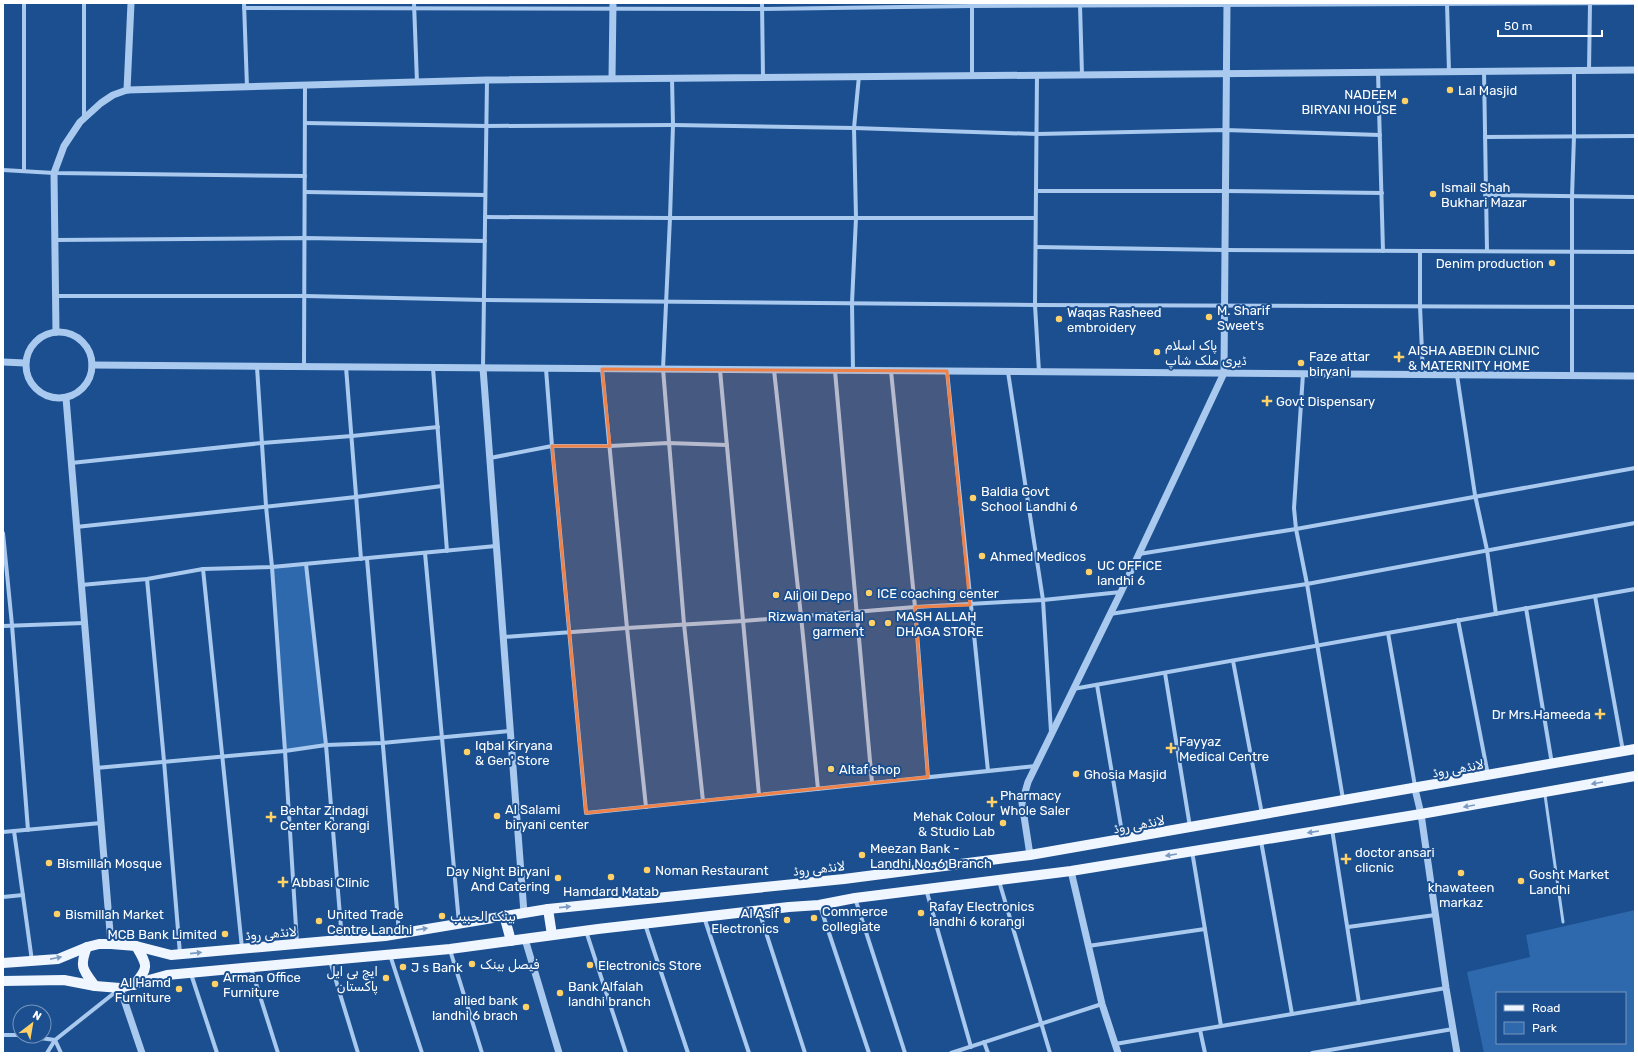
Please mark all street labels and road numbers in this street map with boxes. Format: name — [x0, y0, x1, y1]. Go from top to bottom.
street label: لانڈھی روڈ — [1431, 757, 1485, 781]
street label: لانڈھی روڈ — [1112, 813, 1166, 837]
street label: لانڈھی روڈ — [792, 858, 846, 880]
street label: لانڈھی روڈ — [244, 924, 298, 944]

